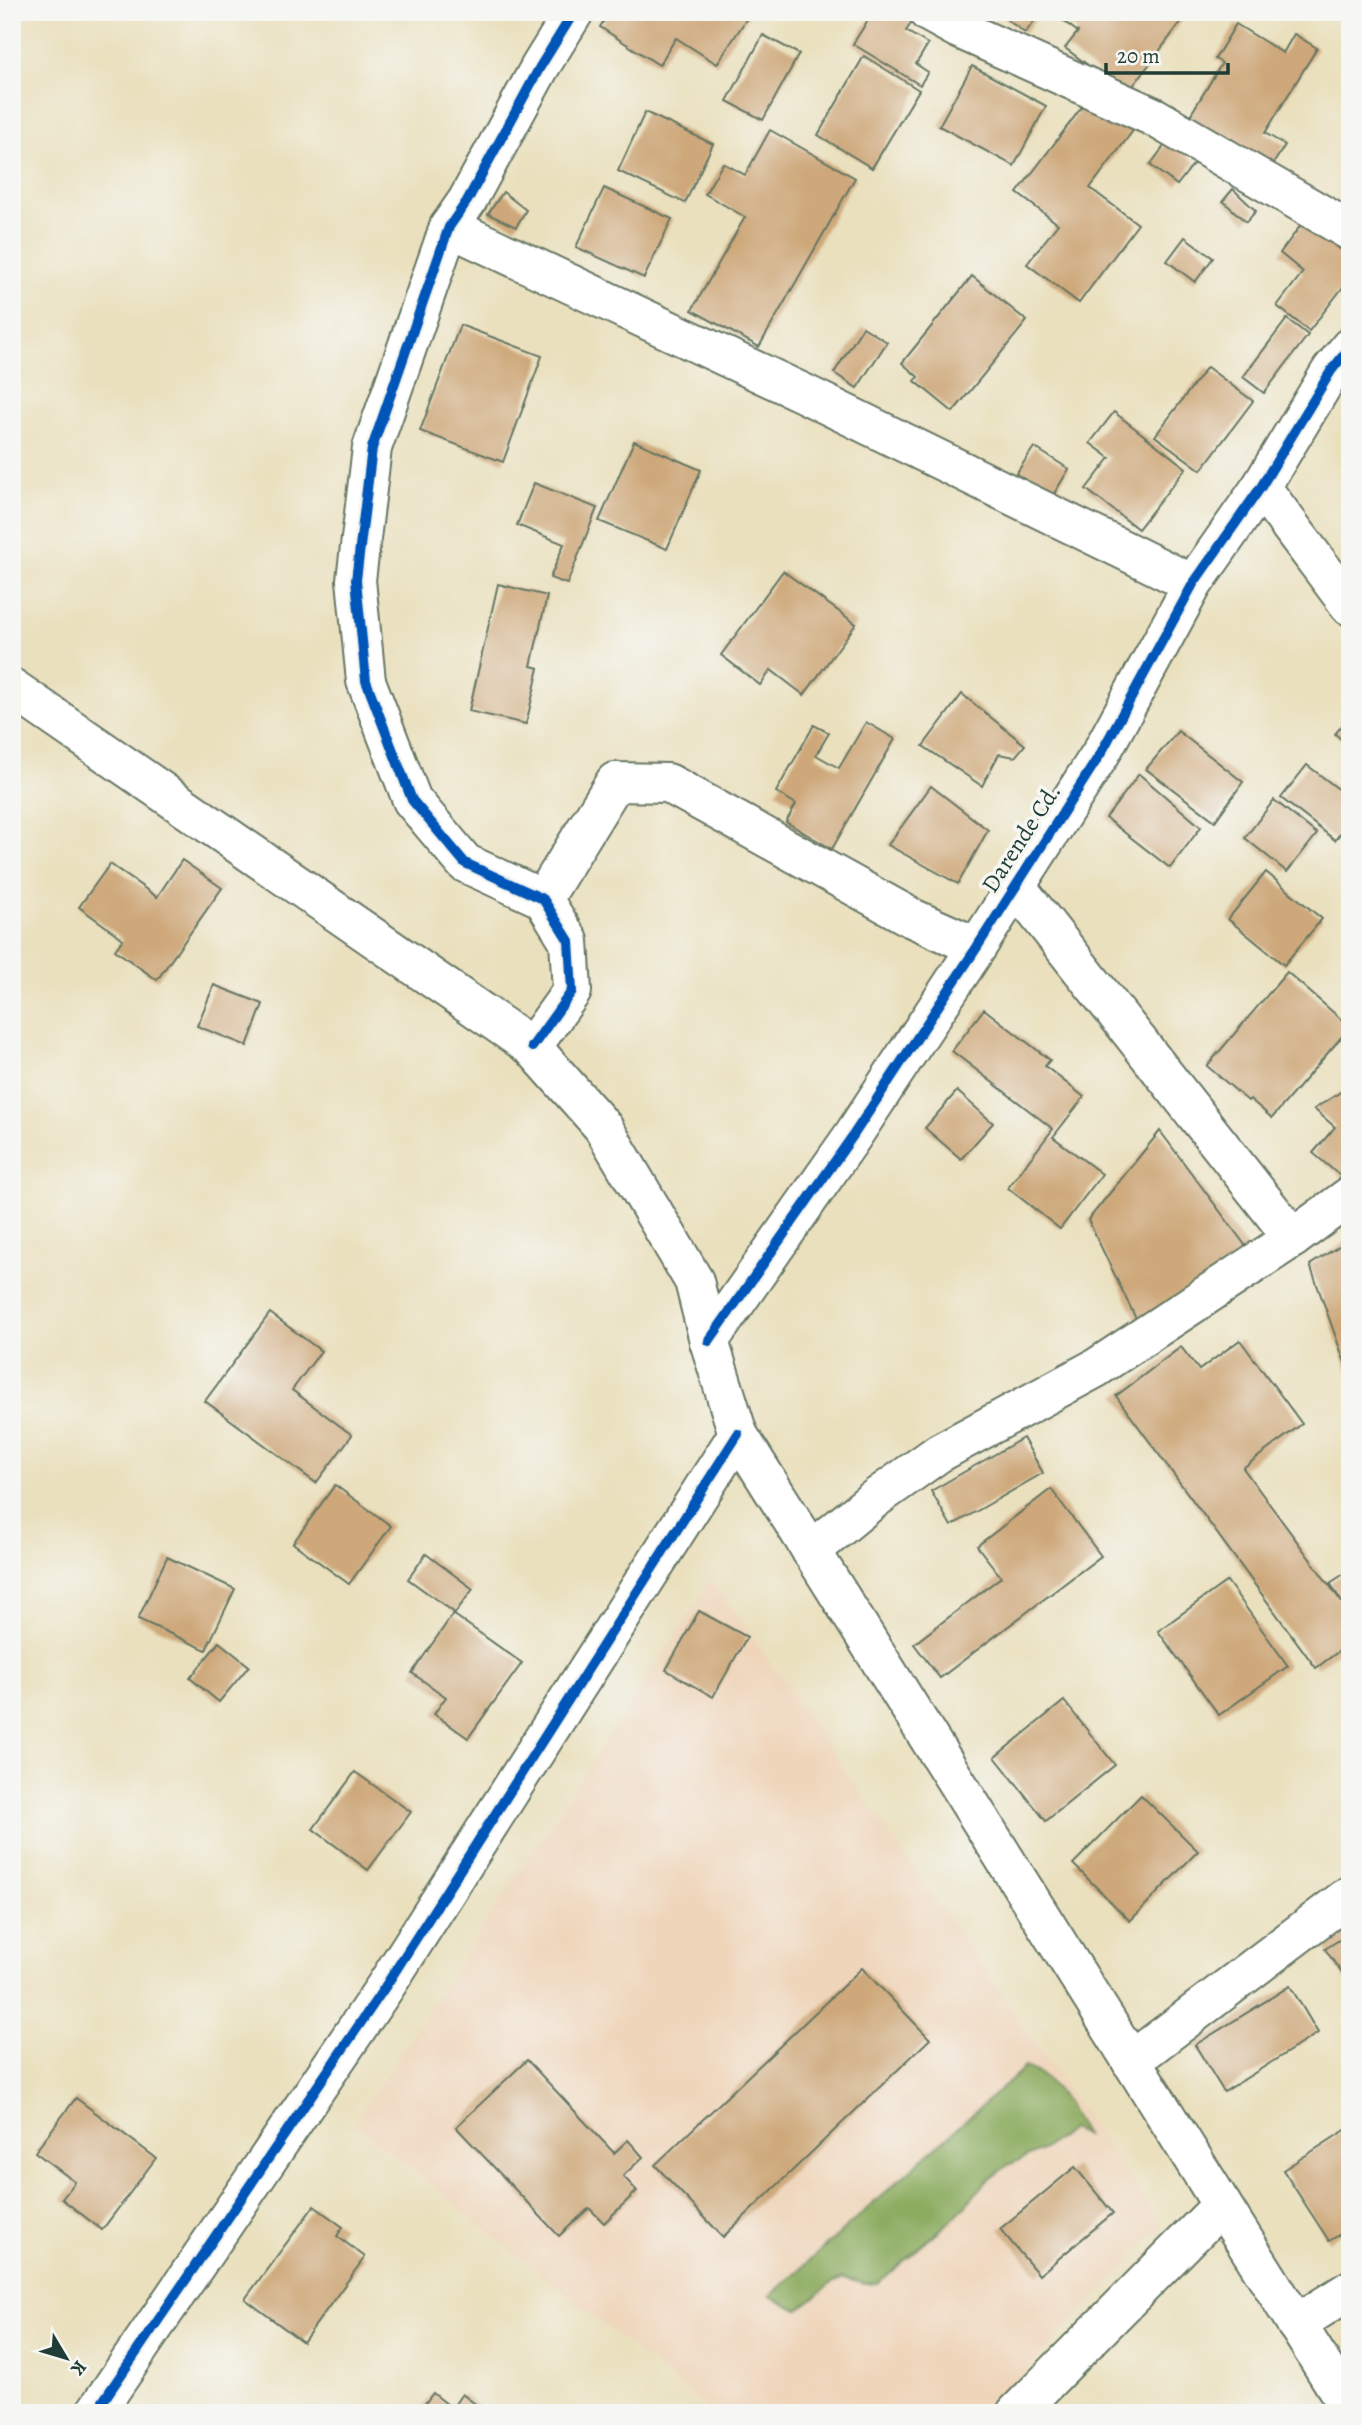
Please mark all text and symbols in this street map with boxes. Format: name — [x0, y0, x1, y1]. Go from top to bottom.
scale bar — [1106, 32, 1229, 76]
text: 20 m — [1117, 42, 1160, 70]
street label: Darende Cd. — [974, 777, 1068, 899]
north arrow — [32, 2324, 102, 2394]
text: K — [64, 2355, 93, 2381]

